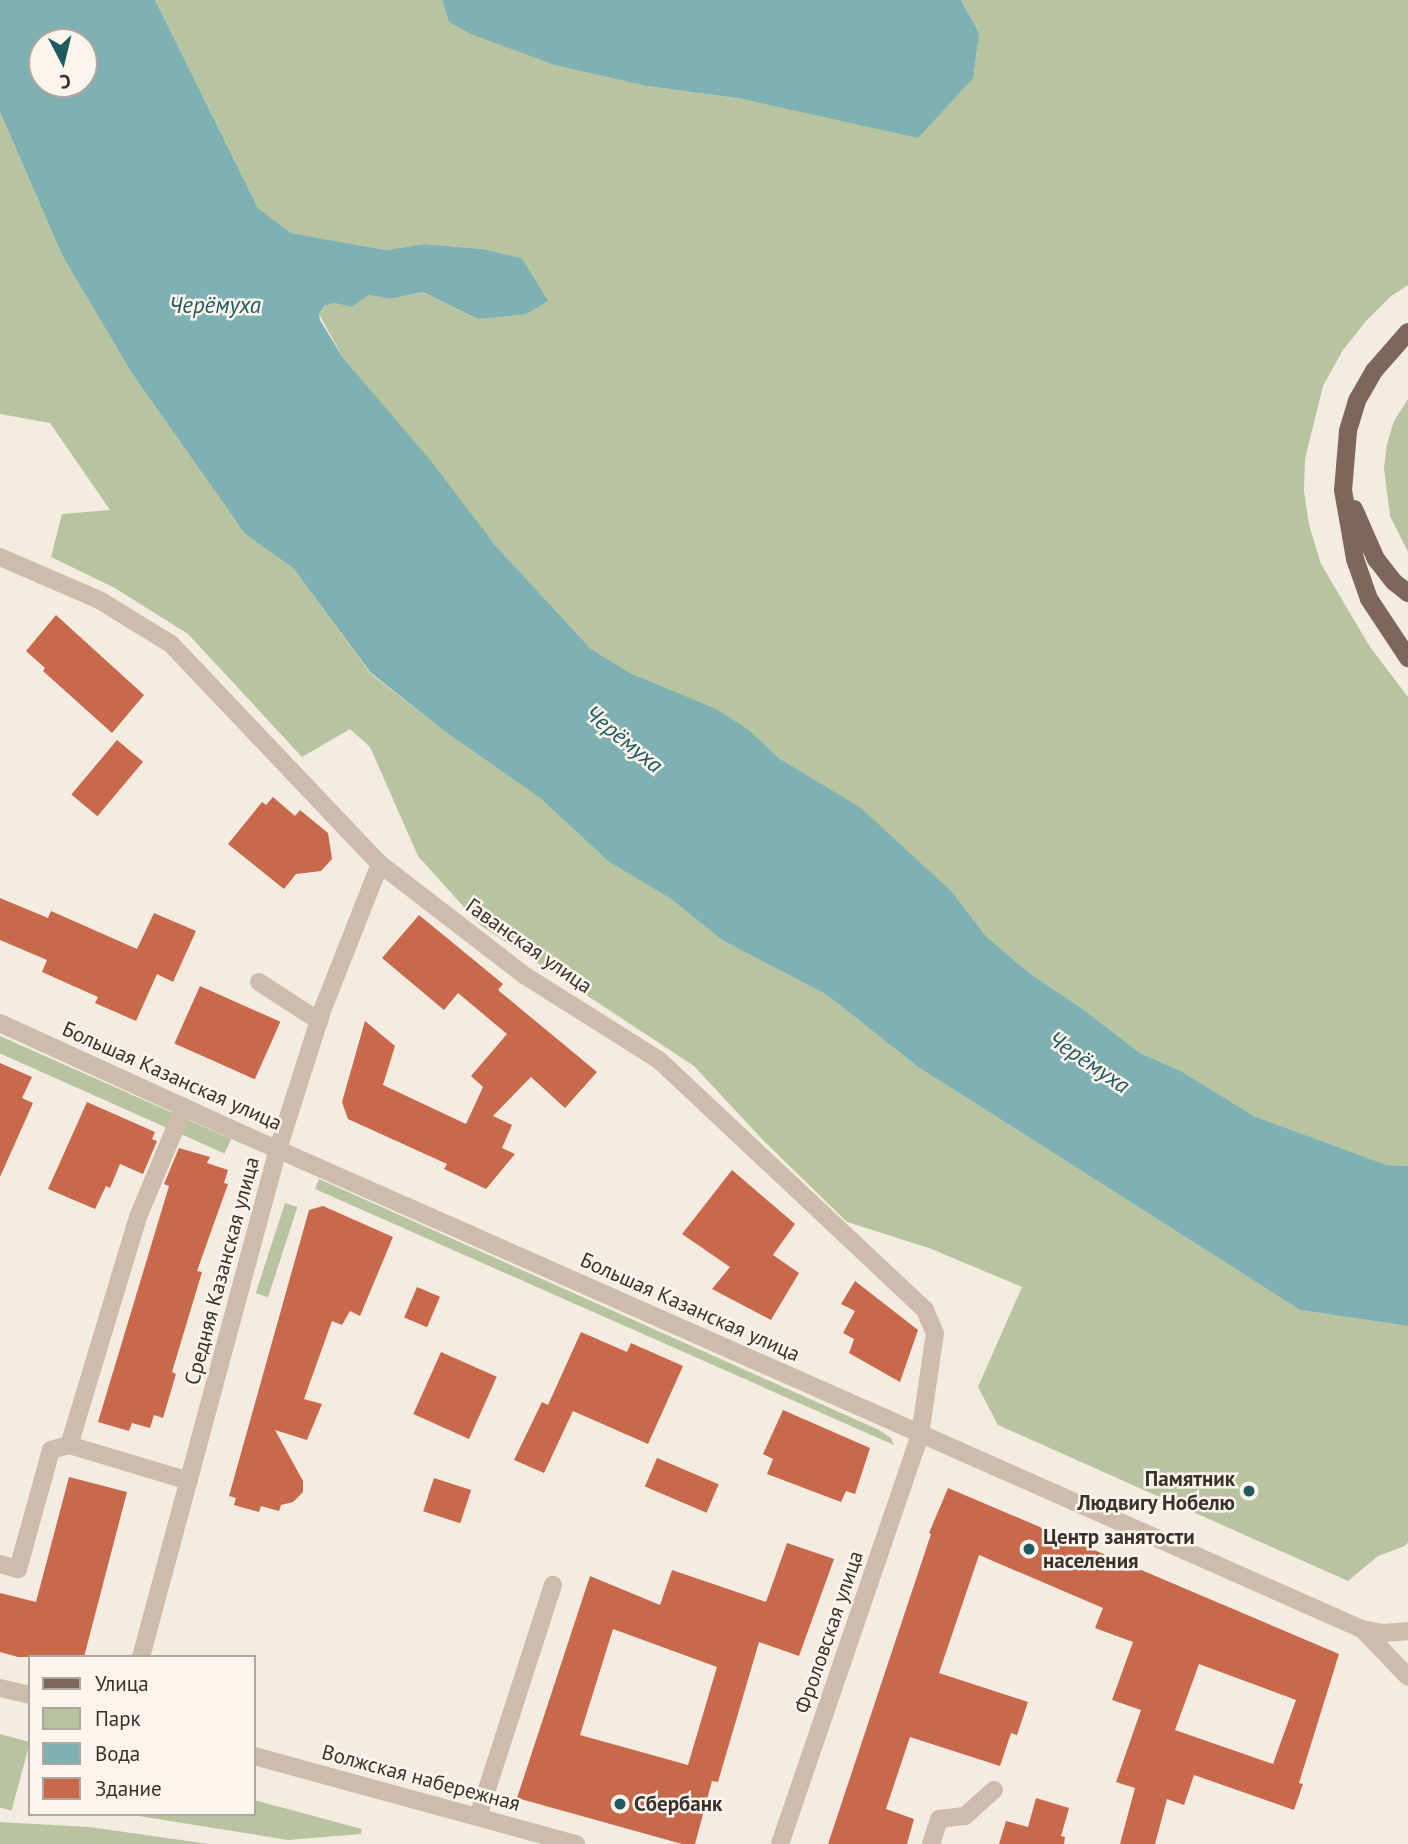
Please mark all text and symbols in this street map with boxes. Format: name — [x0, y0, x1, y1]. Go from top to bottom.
north arrow — [28, 28, 98, 98]
text: С — [59, 69, 72, 94]
water label: Черёмуха — [169, 291, 261, 319]
water label: Черёмуха — [580, 699, 668, 779]
street label: Гаванская улица — [461, 893, 597, 999]
street label: Большая Казанская улица — [58, 1016, 286, 1136]
water label: Черёмуха — [1043, 1025, 1135, 1099]
street label: Средняя Казанская улица — [179, 1154, 265, 1388]
street label: Большая Казанская улица — [576, 1247, 804, 1367]
place label: Памятник Людвигу Нобелю — [1077, 1466, 1235, 1516]
marker: Памятник Людвигу Нобелю — [1241, 1483, 1257, 1499]
place label: Центр занятости населения — [1043, 1524, 1195, 1574]
marker: Центр занятости населения — [1021, 1541, 1037, 1557]
street label: Фроловская улица — [789, 1547, 869, 1717]
legend — [28, 1655, 256, 1816]
text: Улица — [95, 1670, 149, 1697]
text: Парк — [95, 1705, 141, 1732]
street label: Волжская набережная — [319, 1739, 523, 1817]
text: Вода — [95, 1740, 140, 1767]
text: Здание — [95, 1775, 162, 1802]
place label: Сбербанк — [634, 1791, 722, 1817]
marker: Сбербанк — [612, 1796, 628, 1812]

